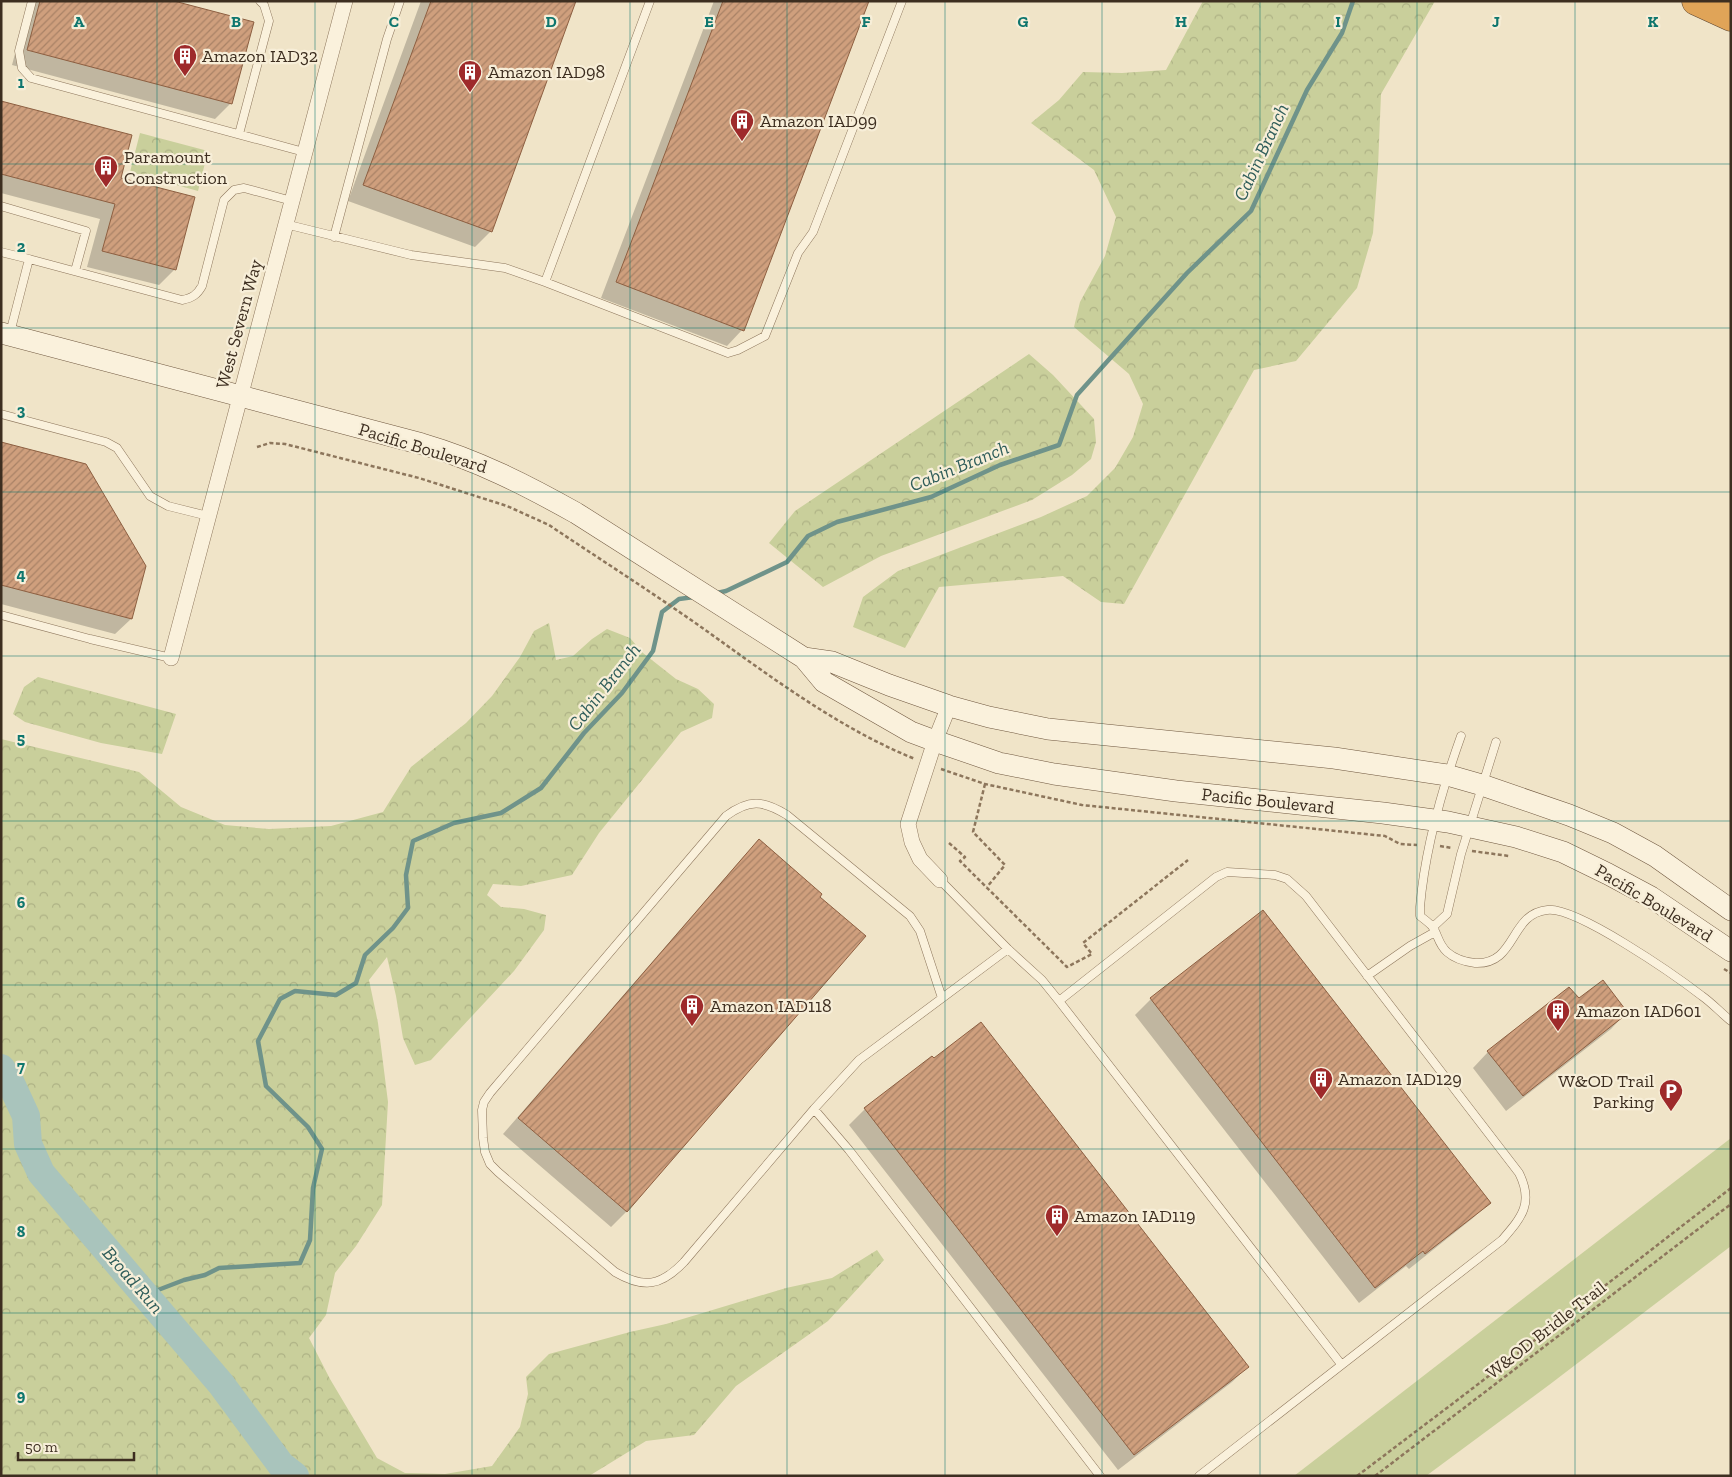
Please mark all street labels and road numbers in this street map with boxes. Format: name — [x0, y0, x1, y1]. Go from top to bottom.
street label: West Severn Way — [211, 256, 267, 391]
street label: Pacific Boulevard — [356, 418, 490, 478]
street label: Pacific Boulevard — [1201, 783, 1336, 819]
street label: Pacific Boulevard — [1591, 859, 1717, 947]
street label: W&OD Bridle Trail — [1482, 1276, 1611, 1384]

